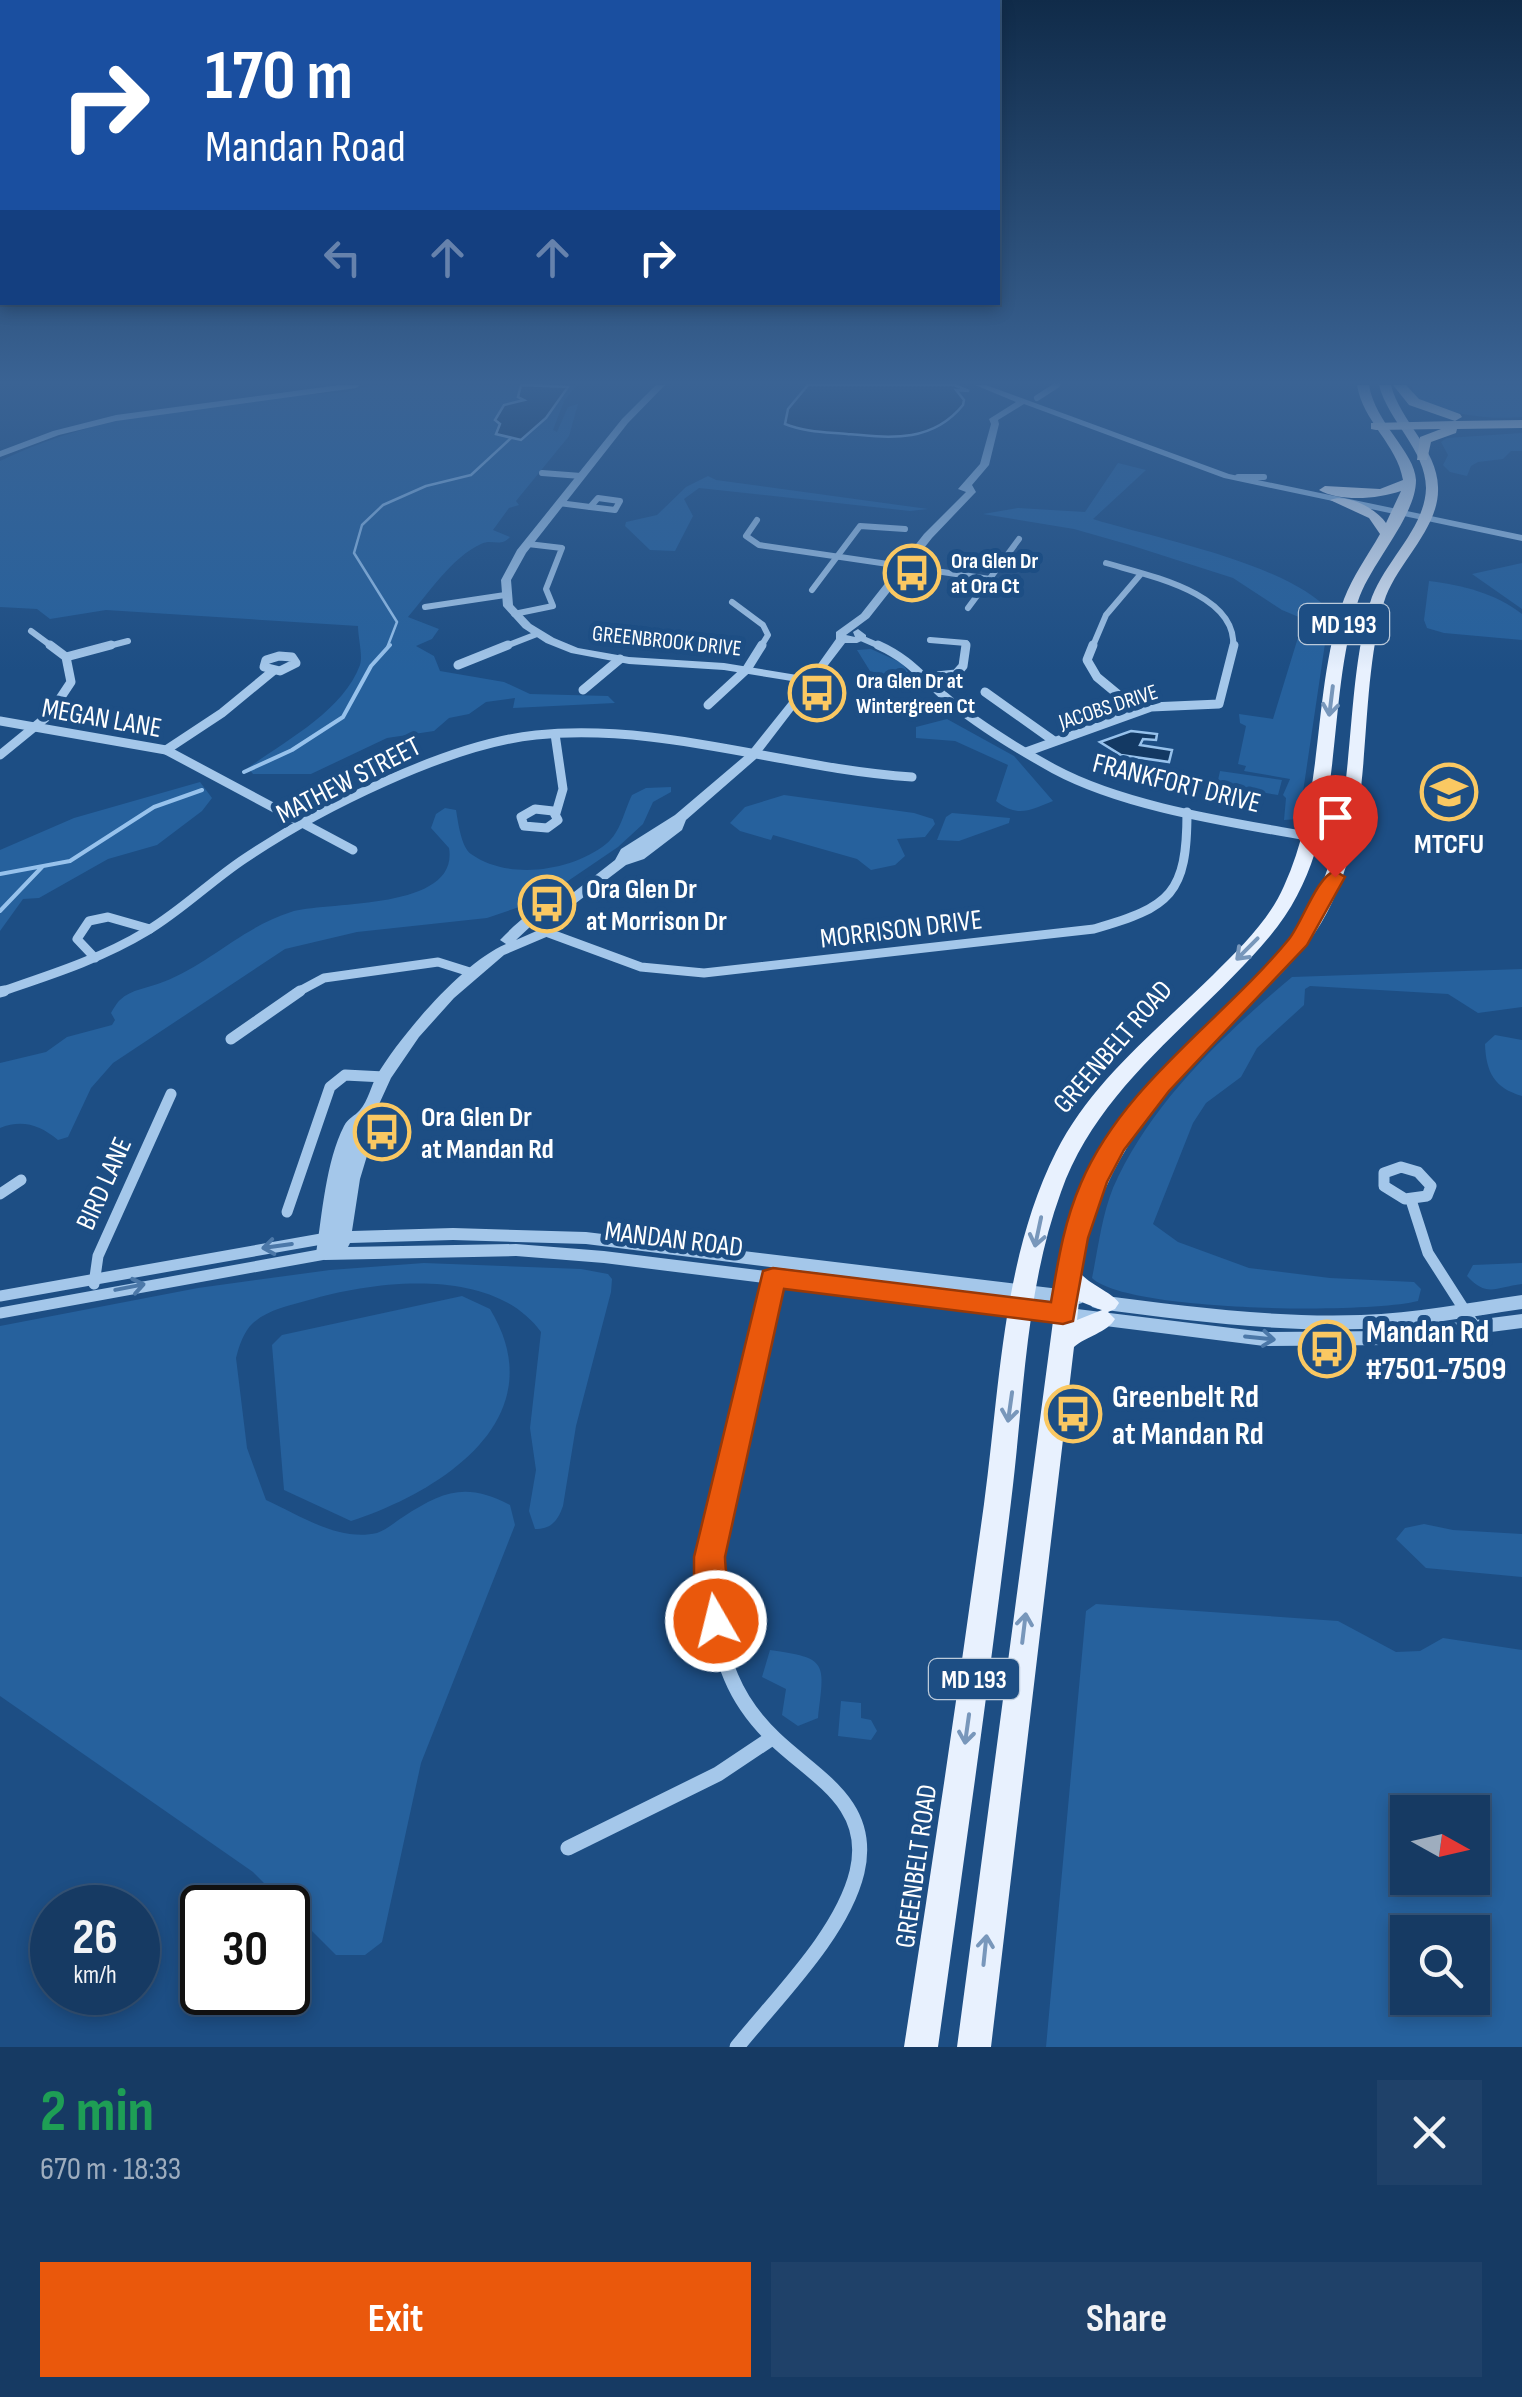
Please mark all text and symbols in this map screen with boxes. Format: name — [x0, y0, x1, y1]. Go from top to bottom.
text: 170 m — [205, 35, 353, 119]
icon: right — [40, 40, 170, 170]
text: Mandan Road — [205, 120, 406, 175]
icon: left — [315, 230, 370, 285]
icon: ahead — [420, 230, 475, 285]
icon: ahead — [525, 230, 580, 285]
icon: right — [630, 230, 685, 285]
bus stop icon: Ora Glen Dr at Ora Ct — [882, 543, 942, 603]
place label: Ora Glen Dr at Ora Ct — [951, 548, 1038, 600]
road number: MD 193 — [1299, 604, 1389, 644]
street label: GREENBROOK DRIVE — [591, 620, 743, 663]
bus stop icon: Ora Glen Dr at Wintergreen Ct — [787, 663, 847, 723]
place label: Ora Glen Dr at Wintergreen Ct — [856, 668, 975, 720]
street label: JACOBS DRIVE — [1055, 679, 1161, 736]
one-way arrow — [1322, 685, 1340, 717]
street label: MEGAN LANE — [39, 692, 164, 745]
street label: MATHEW STREET — [271, 730, 426, 831]
street label: FRANKFORT DRIVE — [1089, 747, 1264, 820]
school or university icon: MTCFU — [1419, 762, 1479, 822]
pin — [1293, 775, 1378, 878]
icon: arrive — [1308, 790, 1363, 845]
place label: MTCFU — [1414, 828, 1484, 861]
place label: Ora Glen Dr at Morrison Dr — [586, 873, 727, 938]
bus stop icon: Ora Glen Dr at Morrison Dr — [517, 874, 577, 934]
street label: MORRISON DRIVE — [818, 903, 984, 956]
one-way arrow — [1235, 937, 1259, 961]
street label: GREENBELT ROAD — [1047, 974, 1180, 1120]
place label: Ora Glen Dr at Mandan Rd — [421, 1101, 554, 1166]
bus stop icon: Ora Glen Dr at Mandan Rd — [352, 1102, 412, 1162]
street label: BIRD LANE — [69, 1132, 139, 1235]
street label: MANDAN ROAD — [603, 1215, 745, 1264]
one-way arrow — [1028, 1215, 1047, 1247]
one-way arrow — [262, 1237, 294, 1255]
one-way arrow — [113, 1277, 146, 1296]
place label: Mandan Rd #7501-7509 — [1366, 1313, 1506, 1389]
bus stop icon: Mandan Rd #7501-7509 — [1297, 1319, 1357, 1379]
one-way arrow — [1243, 1328, 1276, 1347]
place label: Greenbelt Rd at Mandan Rd — [1112, 1378, 1264, 1454]
bus stop icon: Greenbelt Rd at Mandan Rd — [1043, 1384, 1103, 1444]
one-way arrow — [1001, 1391, 1019, 1423]
position arrow — [664, 1569, 768, 1673]
one-way arrow — [1016, 1612, 1034, 1644]
road number: MD 193 — [929, 1659, 1019, 1699]
one-way arrow — [957, 1713, 975, 1745]
street label: GREENBELT ROAD — [889, 1782, 944, 1950]
north arrow — [1390, 1795, 1490, 1895]
map controls — [1390, 1795, 1490, 2015]
speed limit sign: 30 — [180, 1885, 310, 2015]
text: 26 — [72, 1908, 118, 1968]
button: search — [1390, 1915, 1490, 2015]
one-way arrow — [976, 1935, 995, 1967]
text: km/h — [73, 1960, 117, 1991]
text: 2 min — [40, 2076, 154, 2148]
button: close — [1377, 2080, 1482, 2185]
text: 670 m · 18:33 — [40, 2150, 181, 2189]
button: Exit — [40, 2262, 751, 2377]
button: Share — [771, 2262, 1482, 2377]

